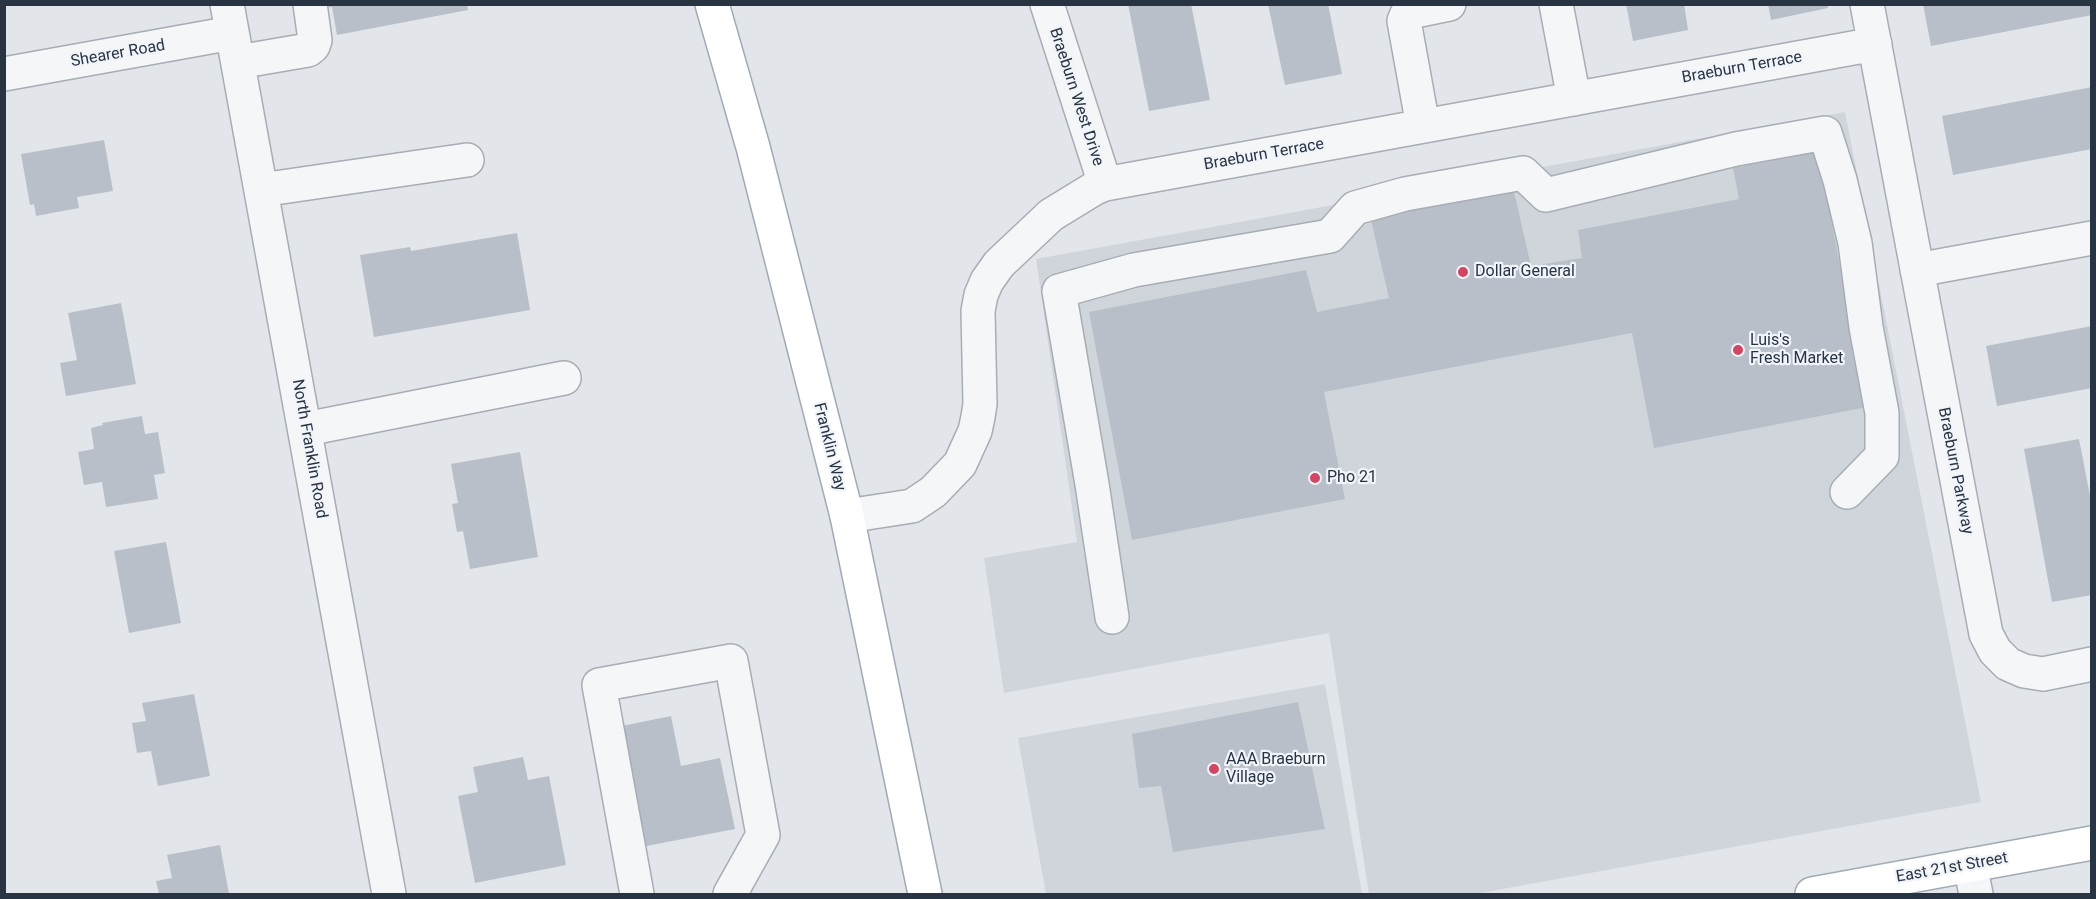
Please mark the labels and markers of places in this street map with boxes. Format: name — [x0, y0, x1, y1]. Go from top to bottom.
place label: Dollar General — [1475, 262, 1575, 282]
marker: Dollar General — [1456, 265, 1470, 279]
place label: Luis's Fresh Market — [1750, 331, 1843, 369]
marker: Luis's Fresh Market — [1731, 343, 1745, 357]
place label: Pho 21 — [1327, 468, 1377, 488]
marker: Pho 21 — [1308, 471, 1322, 485]
place label: AAA Braeburn Village — [1226, 750, 1326, 788]
marker: AAA Braeburn Village — [1207, 762, 1221, 776]

